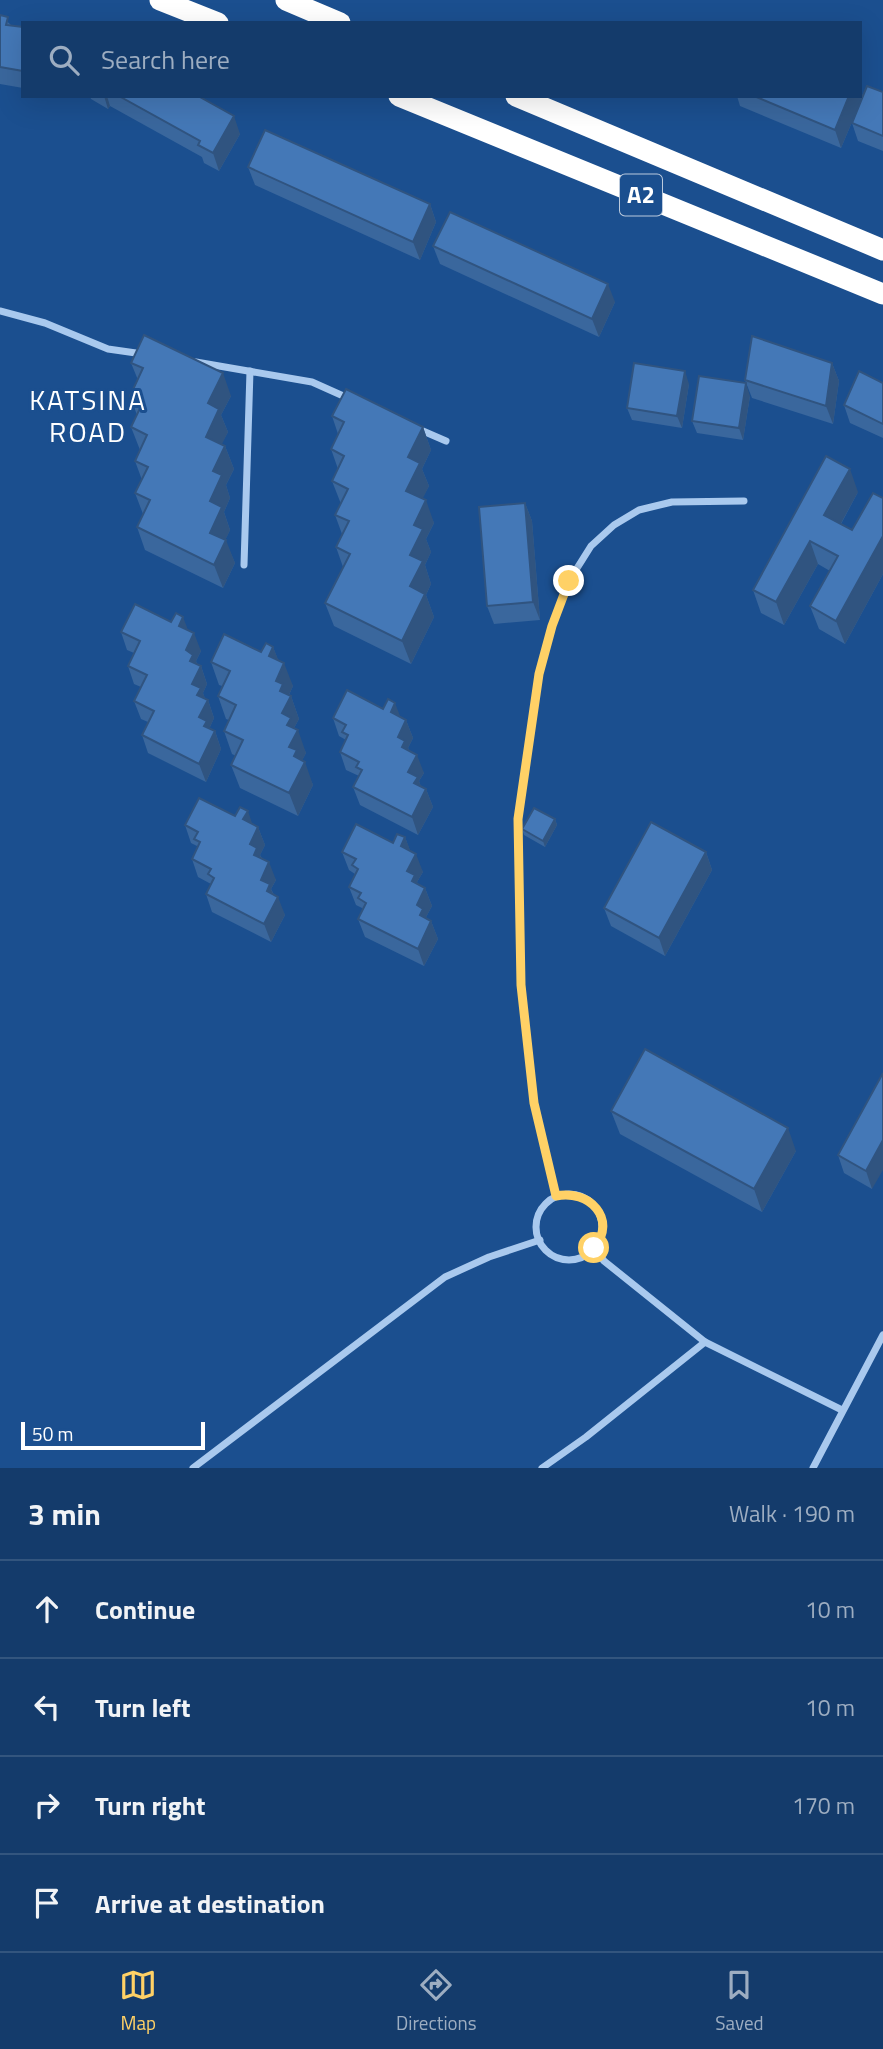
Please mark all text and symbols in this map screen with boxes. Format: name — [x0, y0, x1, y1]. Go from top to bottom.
search box — [21, 21, 862, 98]
text: Search here — [101, 40, 230, 79]
icon: search — [45, 41, 83, 79]
road number: A2 — [620, 174, 662, 216]
district label: KATSINA ROAD — [29, 378, 147, 453]
route end — [553, 565, 584, 596]
route start — [578, 1232, 609, 1263]
scale bar — [21, 1419, 205, 1451]
text: 50 m — [32, 1419, 73, 1448]
text: 3 min — [28, 1491, 101, 1537]
text: Walk · 190 m — [729, 1496, 855, 1531]
icon: ahead — [28, 1590, 66, 1628]
text: Continue — [95, 1590, 195, 1629]
text: 10 m — [805, 1592, 855, 1627]
icon: left — [28, 1688, 66, 1726]
text: Turn left — [95, 1688, 190, 1727]
text: 10 m — [805, 1690, 855, 1725]
icon: right — [28, 1786, 66, 1824]
text: Turn right — [95, 1786, 206, 1825]
text: 170 m — [792, 1788, 855, 1823]
icon: arrive — [28, 1884, 66, 1922]
text: Arrive at destination — [95, 1884, 325, 1923]
tab: Map — [119, 1966, 157, 2037]
tab: Directions — [396, 1966, 477, 2037]
tab: Saved — [715, 1966, 764, 2037]

